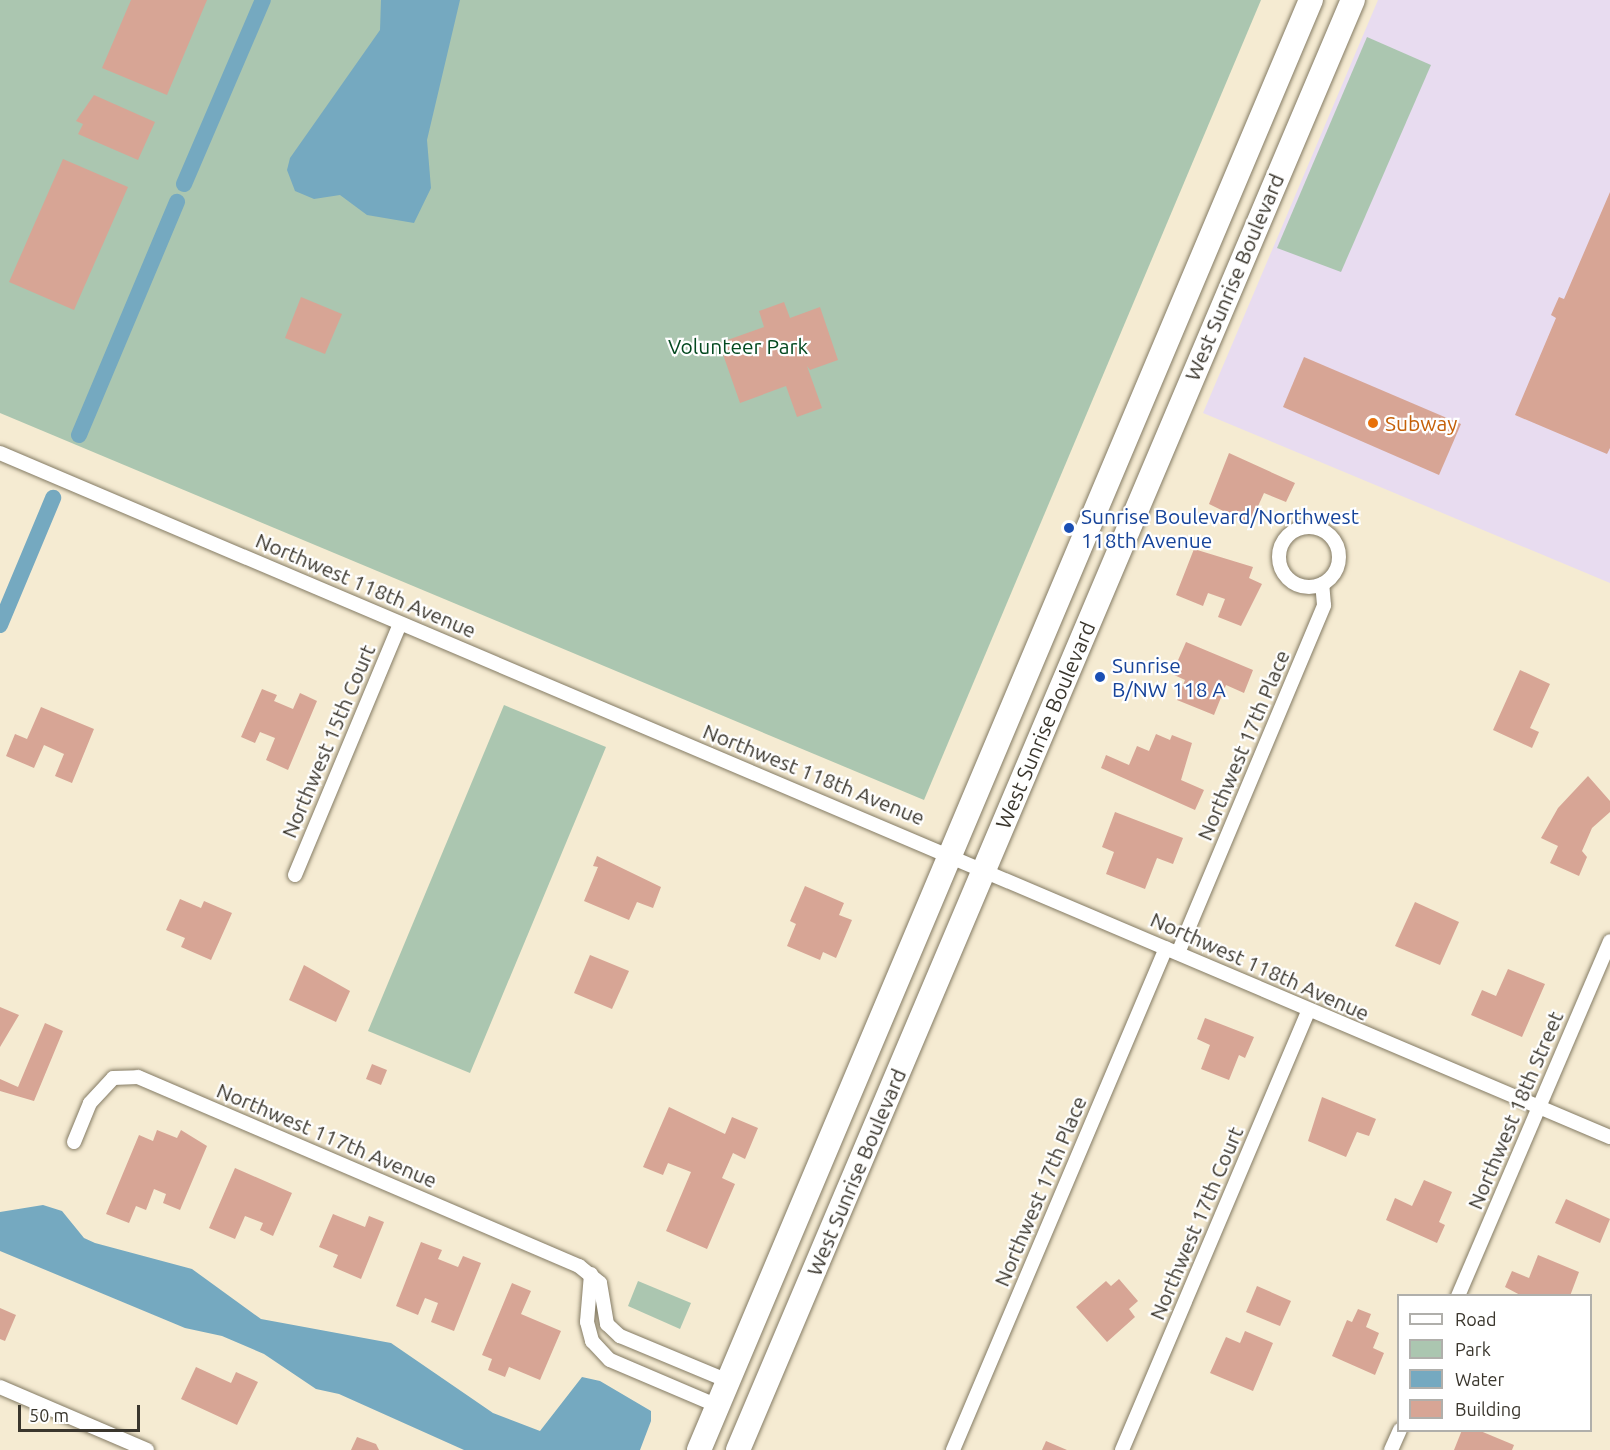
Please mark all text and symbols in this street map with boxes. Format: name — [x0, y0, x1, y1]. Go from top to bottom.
street label: West Sunrise Boulevard — [1179, 170, 1289, 384]
park label: Volunteer Park — [668, 333, 808, 359]
place label: Subway — [1385, 410, 1457, 436]
marker: Subway — [1366, 416, 1380, 430]
place label: Sunrise Boulevard/Northwest 118th Avenue — [1081, 503, 1359, 553]
marker: Sunrise Boulevard/Northwest 118th Avenue — [1062, 521, 1076, 535]
street label: Northwest 118th Avenue — [252, 527, 480, 643]
street label: West Sunrise Boulevard — [990, 618, 1100, 832]
street label: Northwest 15th Court — [276, 641, 380, 841]
street label: Northwest 17th Place — [1191, 646, 1295, 844]
place label: Sunrise B/NW 118 A — [1112, 652, 1226, 702]
marker: Sunrise B/NW 118 A — [1093, 670, 1107, 684]
street label: Northwest 118th Avenue — [699, 718, 929, 830]
street label: Northwest 118th Avenue — [1147, 906, 1373, 1026]
street label: Northwest 18th Street — [1462, 1007, 1568, 1213]
street label: West Sunrise Boulevard — [801, 1065, 911, 1279]
street label: Northwest 117th Avenue — [213, 1077, 441, 1193]
street label: Northwest 17th Place — [988, 1092, 1092, 1290]
street label: Northwest 17th Court — [1144, 1123, 1248, 1323]
legend — [1397, 1294, 1592, 1432]
text: Road — [1455, 1309, 1497, 1329]
text: Park — [1455, 1339, 1491, 1359]
text: Water — [1455, 1369, 1504, 1389]
scale bar — [21, 1393, 142, 1431]
text: Building — [1455, 1399, 1521, 1419]
text: 50 m — [29, 1405, 69, 1425]

